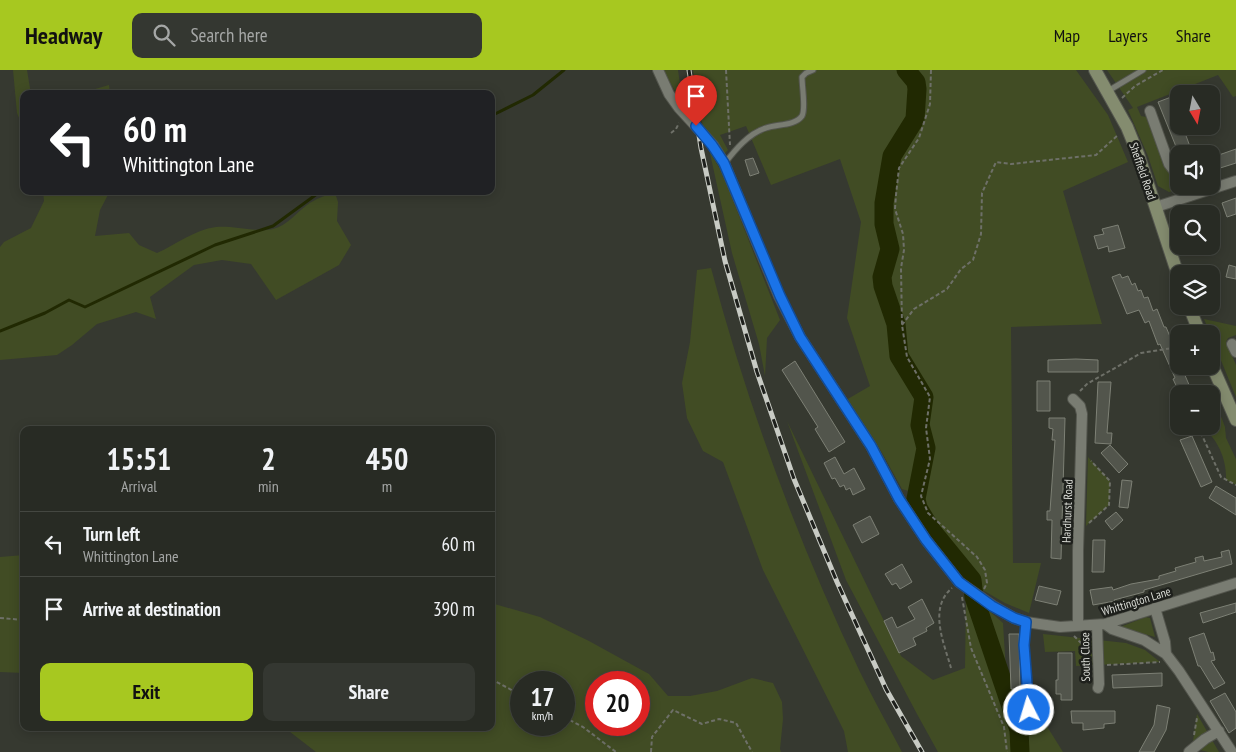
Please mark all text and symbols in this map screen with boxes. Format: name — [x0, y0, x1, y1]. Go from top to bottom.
search box — [132, 13, 482, 58]
text: Headway — [25, 20, 102, 51]
icon: search — [150, 21, 178, 49]
text: Search here — [190, 23, 268, 47]
text: Map — [1054, 24, 1080, 47]
text: Layers — [1108, 24, 1148, 47]
text: Share — [1176, 24, 1211, 47]
pin — [675, 75, 717, 126]
icon: arrive — [682, 82, 710, 110]
north arrow — [1170, 85, 1220, 135]
map controls — [1170, 85, 1220, 435]
text: 60 m — [123, 106, 187, 152]
icon: left — [40, 110, 105, 175]
street label: Sheffield Road — [1126, 140, 1160, 202]
button: sound — [1170, 145, 1220, 195]
text: Whittington Lane — [123, 150, 254, 178]
button: search — [1170, 205, 1220, 255]
button: layers — [1170, 265, 1220, 315]
button: + — [1170, 325, 1220, 375]
button: − — [1170, 385, 1220, 435]
text: 15:51 — [107, 439, 171, 478]
text: 2 — [261, 439, 276, 478]
text: 450 — [365, 439, 408, 478]
text: Arrival — [121, 476, 157, 496]
text: min — [258, 476, 279, 496]
text: m — [382, 476, 392, 496]
street label: Hardhurst Road — [1058, 479, 1076, 543]
text: Turn left — [83, 522, 140, 546]
icon: left — [40, 530, 68, 558]
text: 60 m — [442, 532, 475, 556]
text: Whittington Lane — [83, 546, 179, 566]
street label: Whittington Lane — [1100, 583, 1172, 619]
icon: arrive — [40, 595, 68, 623]
text: Arrive at destination — [83, 597, 221, 621]
text: 390 m — [433, 597, 475, 621]
street label: South Close — [1077, 632, 1093, 682]
button: Exit — [40, 663, 253, 721]
button: Share — [263, 663, 475, 721]
speed limit sign: 20 — [585, 671, 650, 736]
text: 17 — [531, 681, 554, 713]
position arrow — [1002, 683, 1054, 735]
text: km/h — [532, 708, 553, 723]

